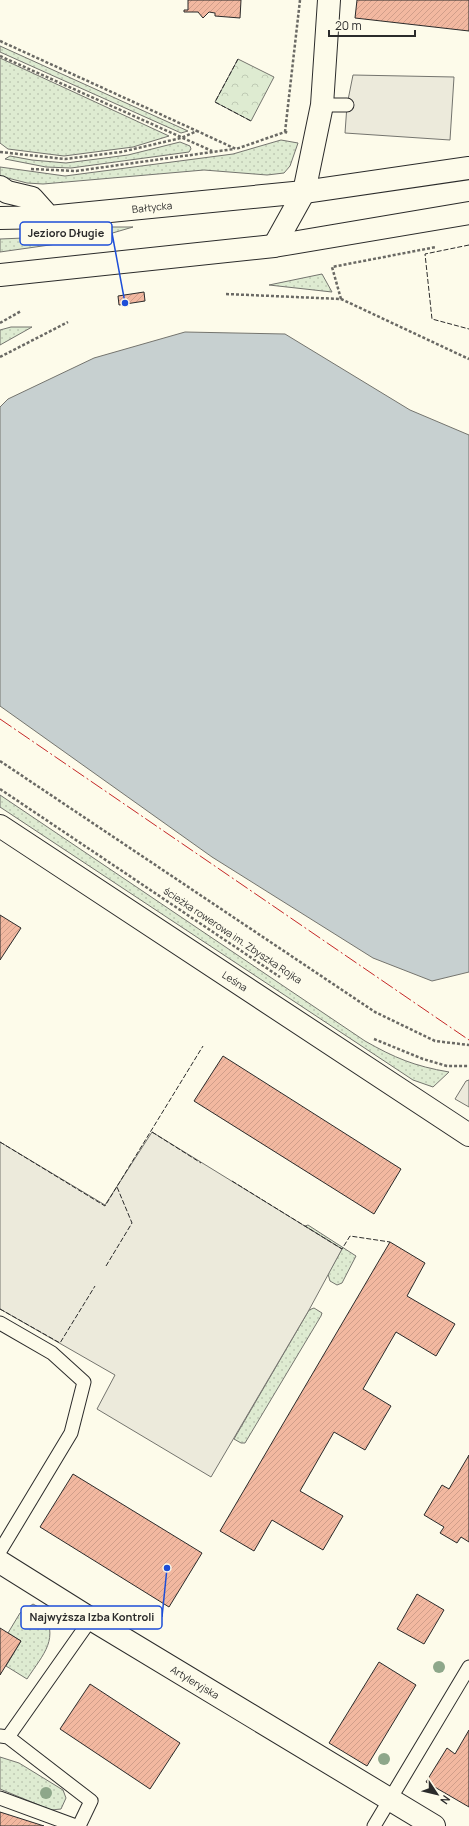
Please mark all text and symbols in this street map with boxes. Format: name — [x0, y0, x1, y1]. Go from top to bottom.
scale bar — [329, 12, 415, 38]
text: 20 m — [335, 17, 362, 34]
street label: Bałtycka — [131, 198, 173, 216]
callout: Jezioro Długie — [20, 222, 112, 245]
text: Jezioro Długie — [28, 225, 105, 240]
street label: ścieżka rowerowa im. Zbyszka Rojka — [161, 883, 305, 987]
street label: Leśna — [220, 968, 250, 994]
callout: Najwyższa Izba Kontroli — [21, 1606, 162, 1629]
text: Najwyższa Izba Kontroli — [30, 1609, 154, 1624]
street label: Artyleryjska — [168, 1662, 222, 1702]
north arrow — [417, 1774, 457, 1814]
text: N — [437, 1792, 454, 1808]

